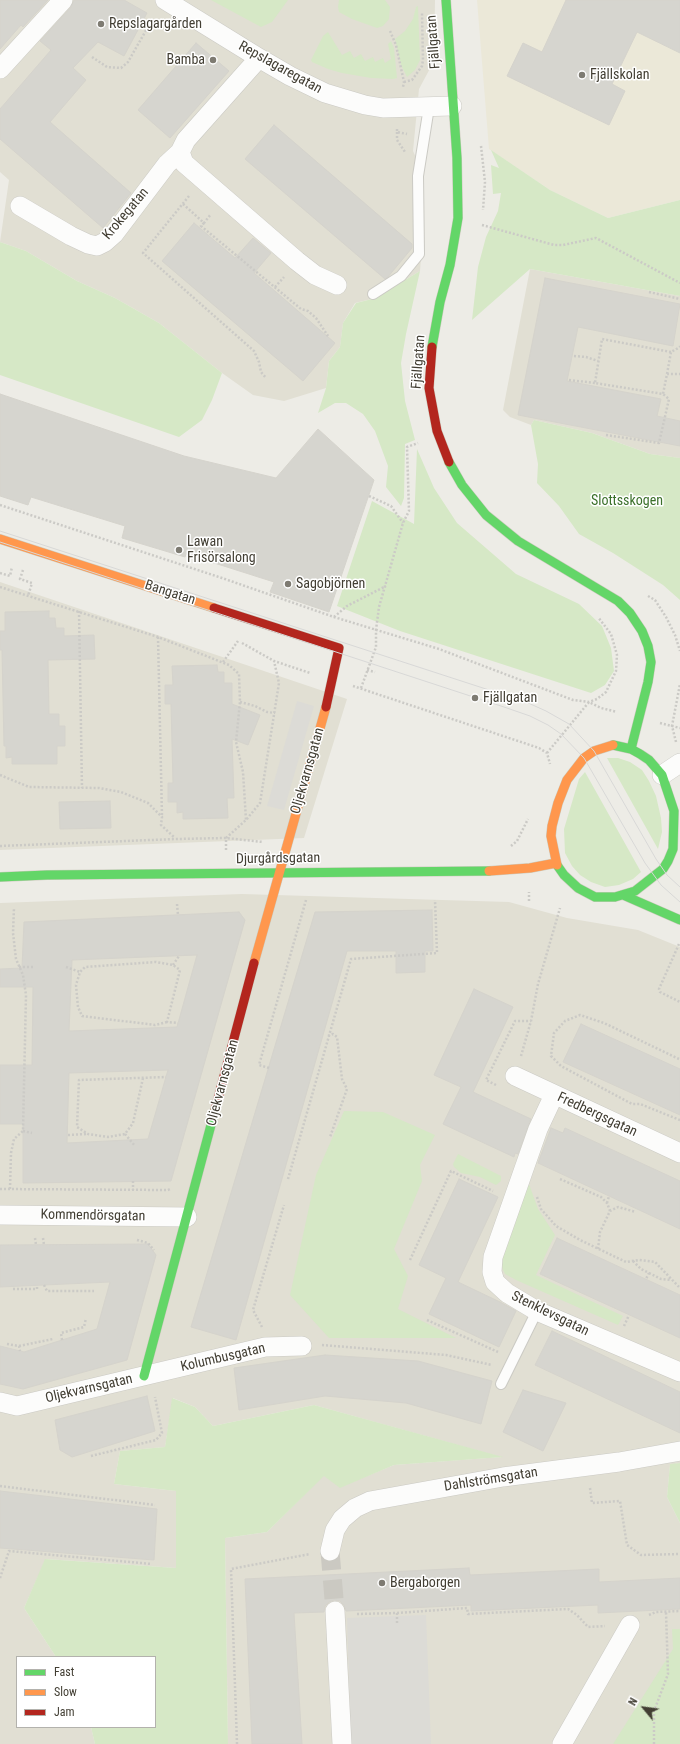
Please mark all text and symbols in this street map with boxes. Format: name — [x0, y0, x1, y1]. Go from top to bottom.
street label: Fjällgatan — [424, 14, 444, 70]
place label: Repslagargården — [109, 16, 202, 32]
marker: Repslagargården — [96, 19, 106, 29]
street label: Repslagaregatan — [235, 38, 325, 98]
place label: Bamba — [166, 52, 205, 68]
marker: Bamba — [208, 55, 218, 65]
place label: Fjällskolan — [590, 67, 649, 83]
marker: Fjällskolan — [577, 70, 587, 80]
street label: Krokegatan — [99, 185, 153, 243]
street label: Fjällgatan — [409, 334, 429, 390]
park label: Slottsskogen — [591, 493, 663, 509]
place label: Lawan Frisörsalong — [187, 534, 256, 566]
marker: Lawan Frisörsalong — [174, 545, 184, 555]
place label: Sagobjörnen — [296, 576, 365, 592]
street label: Bangatan — [143, 577, 197, 609]
marker: Sagobjörnen — [283, 579, 293, 589]
place label: Fjällgatan — [483, 690, 537, 706]
marker: Fjällgatan — [470, 693, 480, 703]
street label: Oljekvarnsgatan — [288, 726, 328, 816]
street label: Djurgårdsgatan — [236, 850, 320, 868]
street label: Oljekvarnsgatan — [203, 1038, 243, 1128]
street label: Fredbergsgatan — [554, 1089, 640, 1141]
street label: Kommendörsgatan — [40, 1207, 146, 1225]
street label: Stenklevsgatan — [508, 1288, 592, 1340]
street label: Kolumbusgatan — [179, 1340, 267, 1376]
street label: Oljekvarnsgatan — [44, 1371, 134, 1407]
street label: Dahlströmsgatan — [443, 1464, 539, 1496]
place label: Bergaborgen — [390, 1575, 460, 1591]
marker: Bergaborgen — [377, 1578, 387, 1588]
legend — [16, 1656, 156, 1728]
text: Fast — [54, 1665, 74, 1679]
text: Slow — [54, 1685, 77, 1699]
north arrow — [624, 1688, 664, 1728]
text: N — [626, 1696, 640, 1708]
text: Jam — [54, 1705, 75, 1719]

